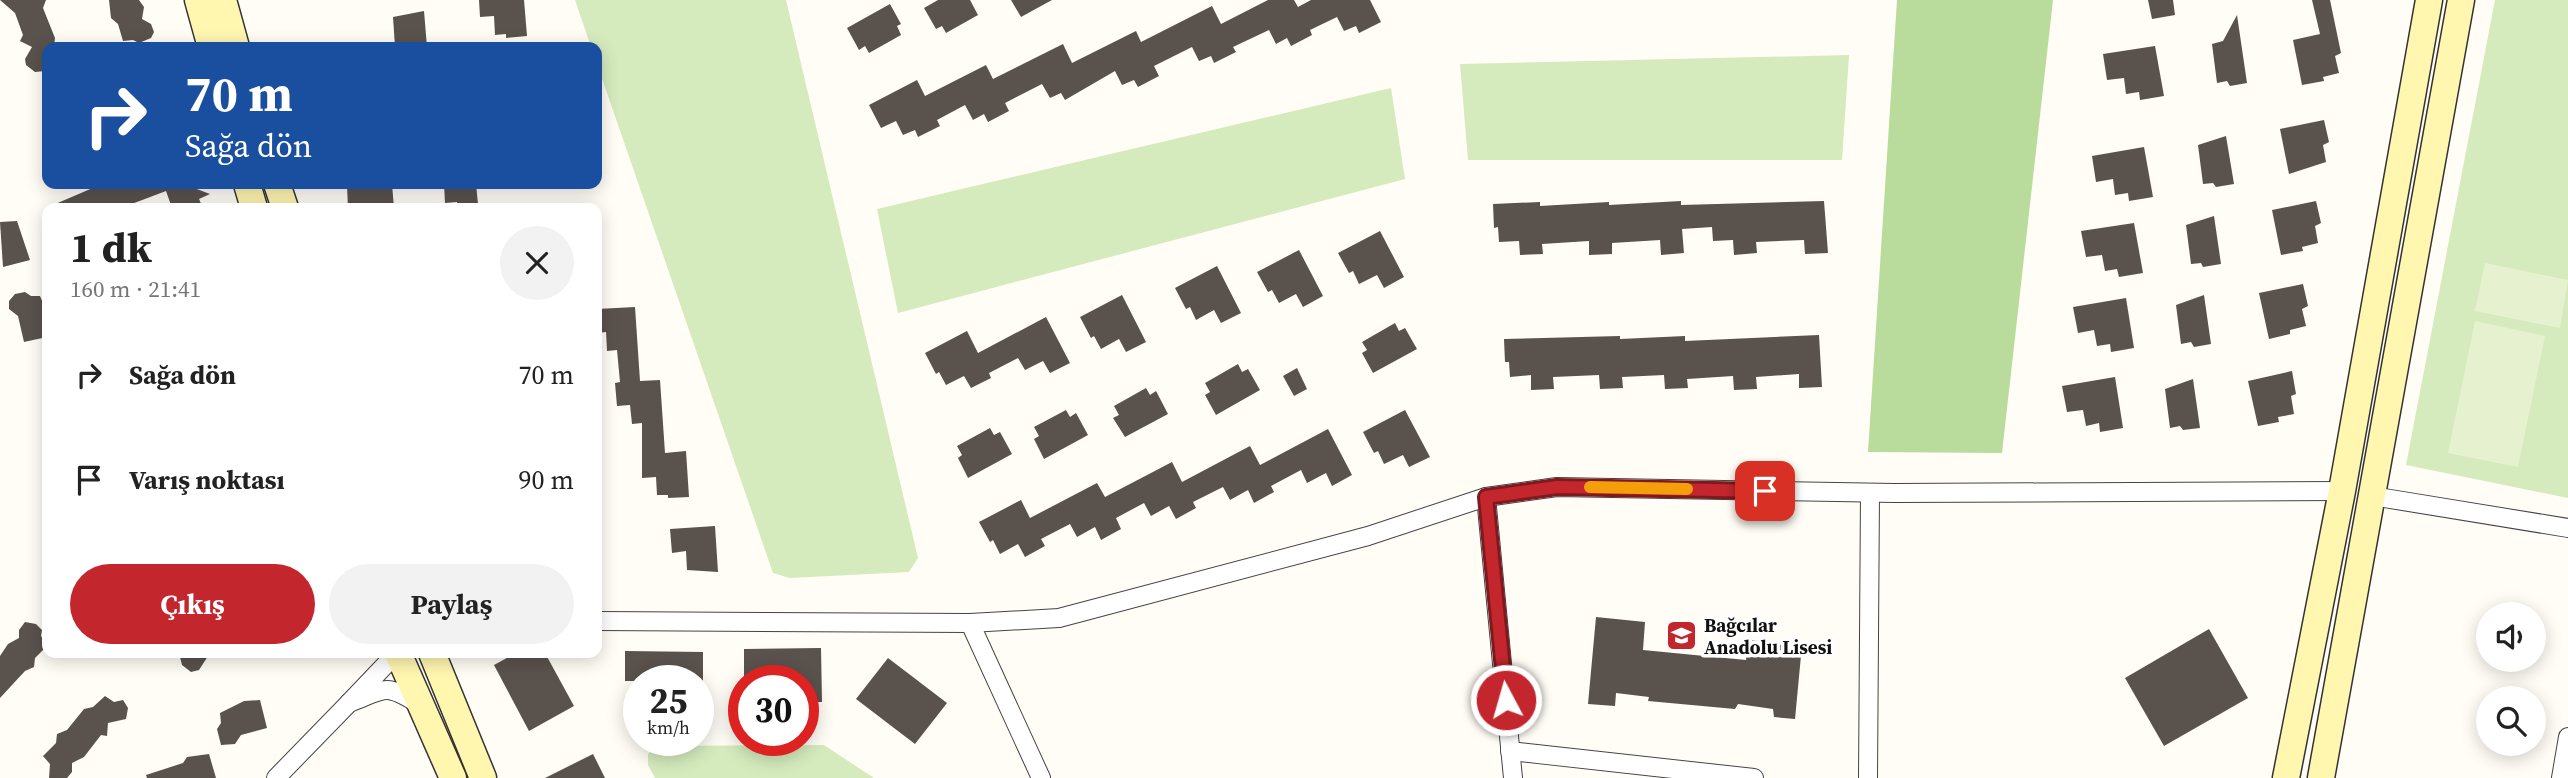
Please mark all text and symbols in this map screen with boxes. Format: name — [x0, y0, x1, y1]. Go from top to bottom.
text: 70 m — [185, 60, 293, 127]
icon: right — [70, 70, 161, 161]
text: Sağa dön — [185, 124, 312, 168]
text: 1 dk — [70, 218, 152, 276]
button: close — [500, 226, 574, 300]
text: 160 m · 21:41 — [70, 273, 201, 305]
icon: right — [70, 356, 108, 394]
text: Sağa dön — [129, 357, 236, 393]
text: 70 m — [519, 357, 574, 393]
icon: arrive — [70, 461, 108, 499]
pin — [1735, 461, 1795, 521]
text: Varış noktası — [129, 462, 285, 498]
text: 90 m — [519, 462, 574, 498]
icon: arrive — [1746, 472, 1784, 510]
button: Çıkış — [70, 564, 315, 644]
button: Paylaş — [329, 564, 574, 644]
map controls — [2476, 602, 2546, 756]
button: sound — [2476, 602, 2546, 672]
place label: Bağcılar Anadolu Lisesi — [1704, 612, 1832, 660]
school or university icon: Bağcılar Anadolu Lisesi — [1664, 619, 1698, 653]
position arrow — [1469, 663, 1543, 737]
speed limit sign: 30 — [728, 665, 819, 756]
text: 25 — [650, 677, 687, 725]
button: search — [2476, 686, 2546, 756]
text: km/h — [647, 715, 690, 740]

